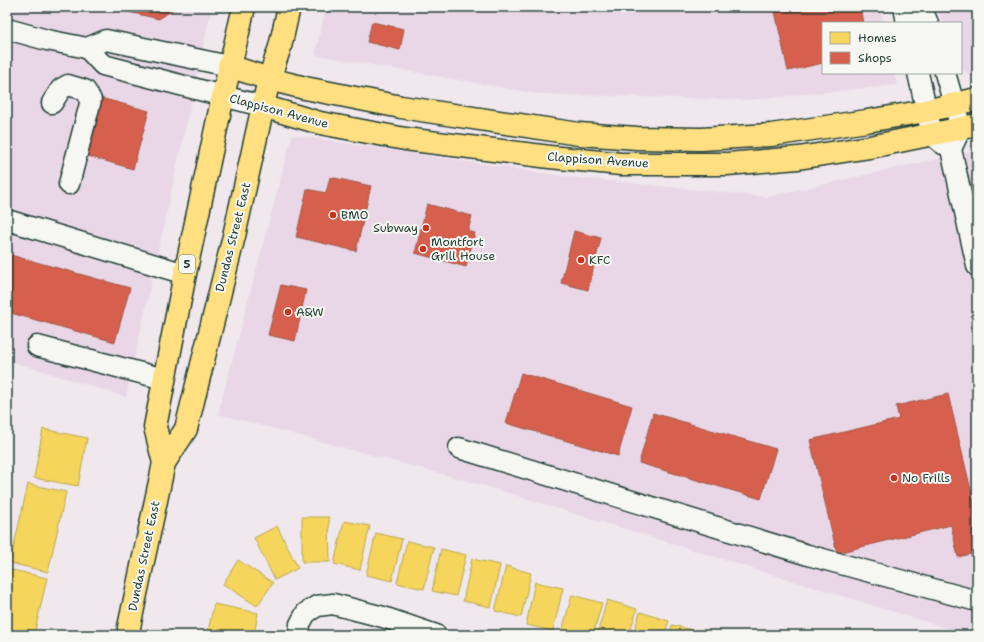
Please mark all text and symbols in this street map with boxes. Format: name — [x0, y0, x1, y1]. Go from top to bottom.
legend — [822, 22, 962, 74]
text: Homes — [858, 30, 897, 46]
text: Shops — [858, 50, 892, 66]
street label: Clappison Avenue — [228, 90, 330, 132]
street label: Clappison Avenue — [547, 148, 649, 172]
street label: Dundas Street East — [212, 181, 254, 293]
place label: BMO — [341, 207, 368, 223]
marker: BMO — [328, 210, 338, 220]
place label: Subway — [373, 220, 418, 236]
marker: Subway — [421, 223, 431, 233]
place label: Montfort Grill House — [431, 234, 495, 264]
marker: Montfort Grill House — [418, 244, 428, 254]
place label: KFC — [589, 252, 610, 268]
road number: 5 — [179, 255, 195, 273]
marker: KFC — [576, 255, 586, 265]
place label: A&W — [296, 304, 324, 320]
marker: A&W — [283, 307, 293, 317]
place label: No Frills — [902, 470, 950, 486]
marker: No Frills — [889, 473, 899, 483]
street label: Dundas Street East — [125, 499, 163, 613]

